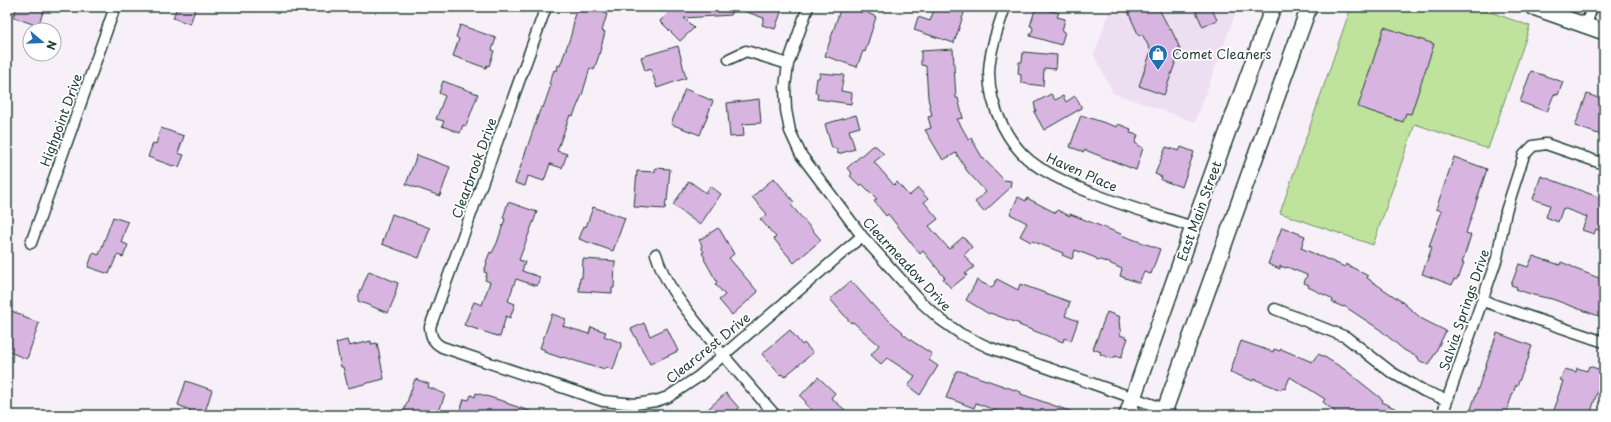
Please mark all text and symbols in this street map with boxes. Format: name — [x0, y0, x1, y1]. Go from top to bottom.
north arrow — [22, 22, 62, 62]
text: N — [42, 39, 61, 53]
shop icon: Comet Cleaners — [1147, 43, 1169, 71]
place label: Comet Cleaners — [1172, 44, 1271, 63]
street label: Highpoint Drive — [35, 71, 86, 169]
street label: Clearbrook Drive — [447, 115, 501, 221]
street label: Haven Place — [1044, 147, 1121, 196]
street label: East Main Street — [1172, 158, 1225, 264]
street label: Clearmeadow Drive — [859, 213, 956, 315]
street label: Salvia Springs Drive — [1434, 247, 1493, 373]
street label: Clearcrest Drive — [662, 308, 754, 387]

